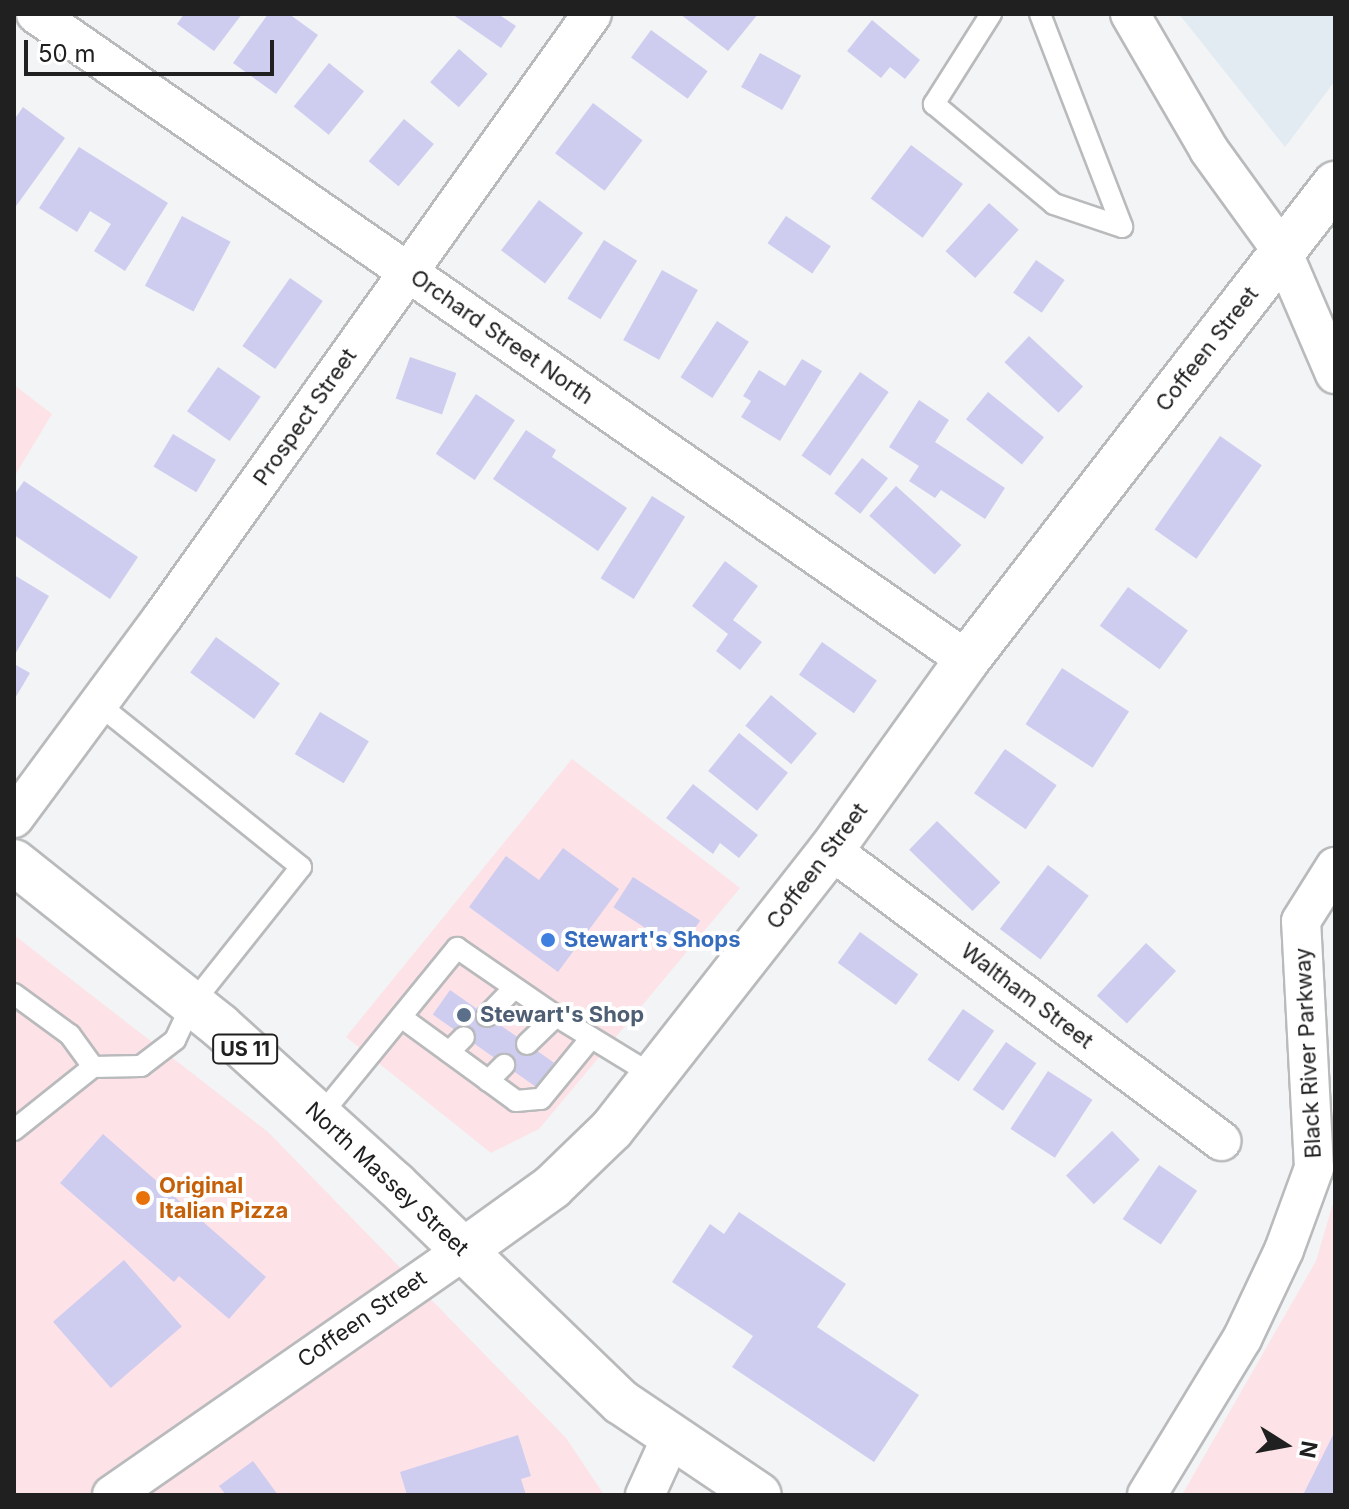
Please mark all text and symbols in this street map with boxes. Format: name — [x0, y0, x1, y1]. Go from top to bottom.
scale bar — [28, 24, 278, 74]
text: 50 m — [38, 39, 96, 68]
street label: Orchard Street North — [406, 264, 598, 410]
street label: Coffeen Street — [1150, 281, 1264, 417]
street label: Prospect Street — [248, 343, 362, 491]
street label: Coffeen Street — [761, 798, 873, 934]
place label: Stewart's Shops — [564, 927, 741, 953]
marker: Stewart's Shops — [539, 931, 557, 949]
street label: Waltham Street — [956, 938, 1098, 1054]
street label: Black River Parkway — [1289, 947, 1327, 1159]
place label: Stewart's Shop — [480, 1002, 644, 1028]
marker: Stewart's Shop — [455, 1006, 473, 1024]
road number: US 11 — [211, 1033, 279, 1065]
street label: North Massey Street — [300, 1097, 474, 1261]
place label: Original Italian Pizza — [159, 1172, 288, 1224]
marker: Original Italian Pizza — [134, 1189, 152, 1207]
street label: Coffeen Street — [293, 1265, 431, 1373]
north arrow — [1245, 1405, 1325, 1485]
text: N — [1294, 1439, 1323, 1460]

